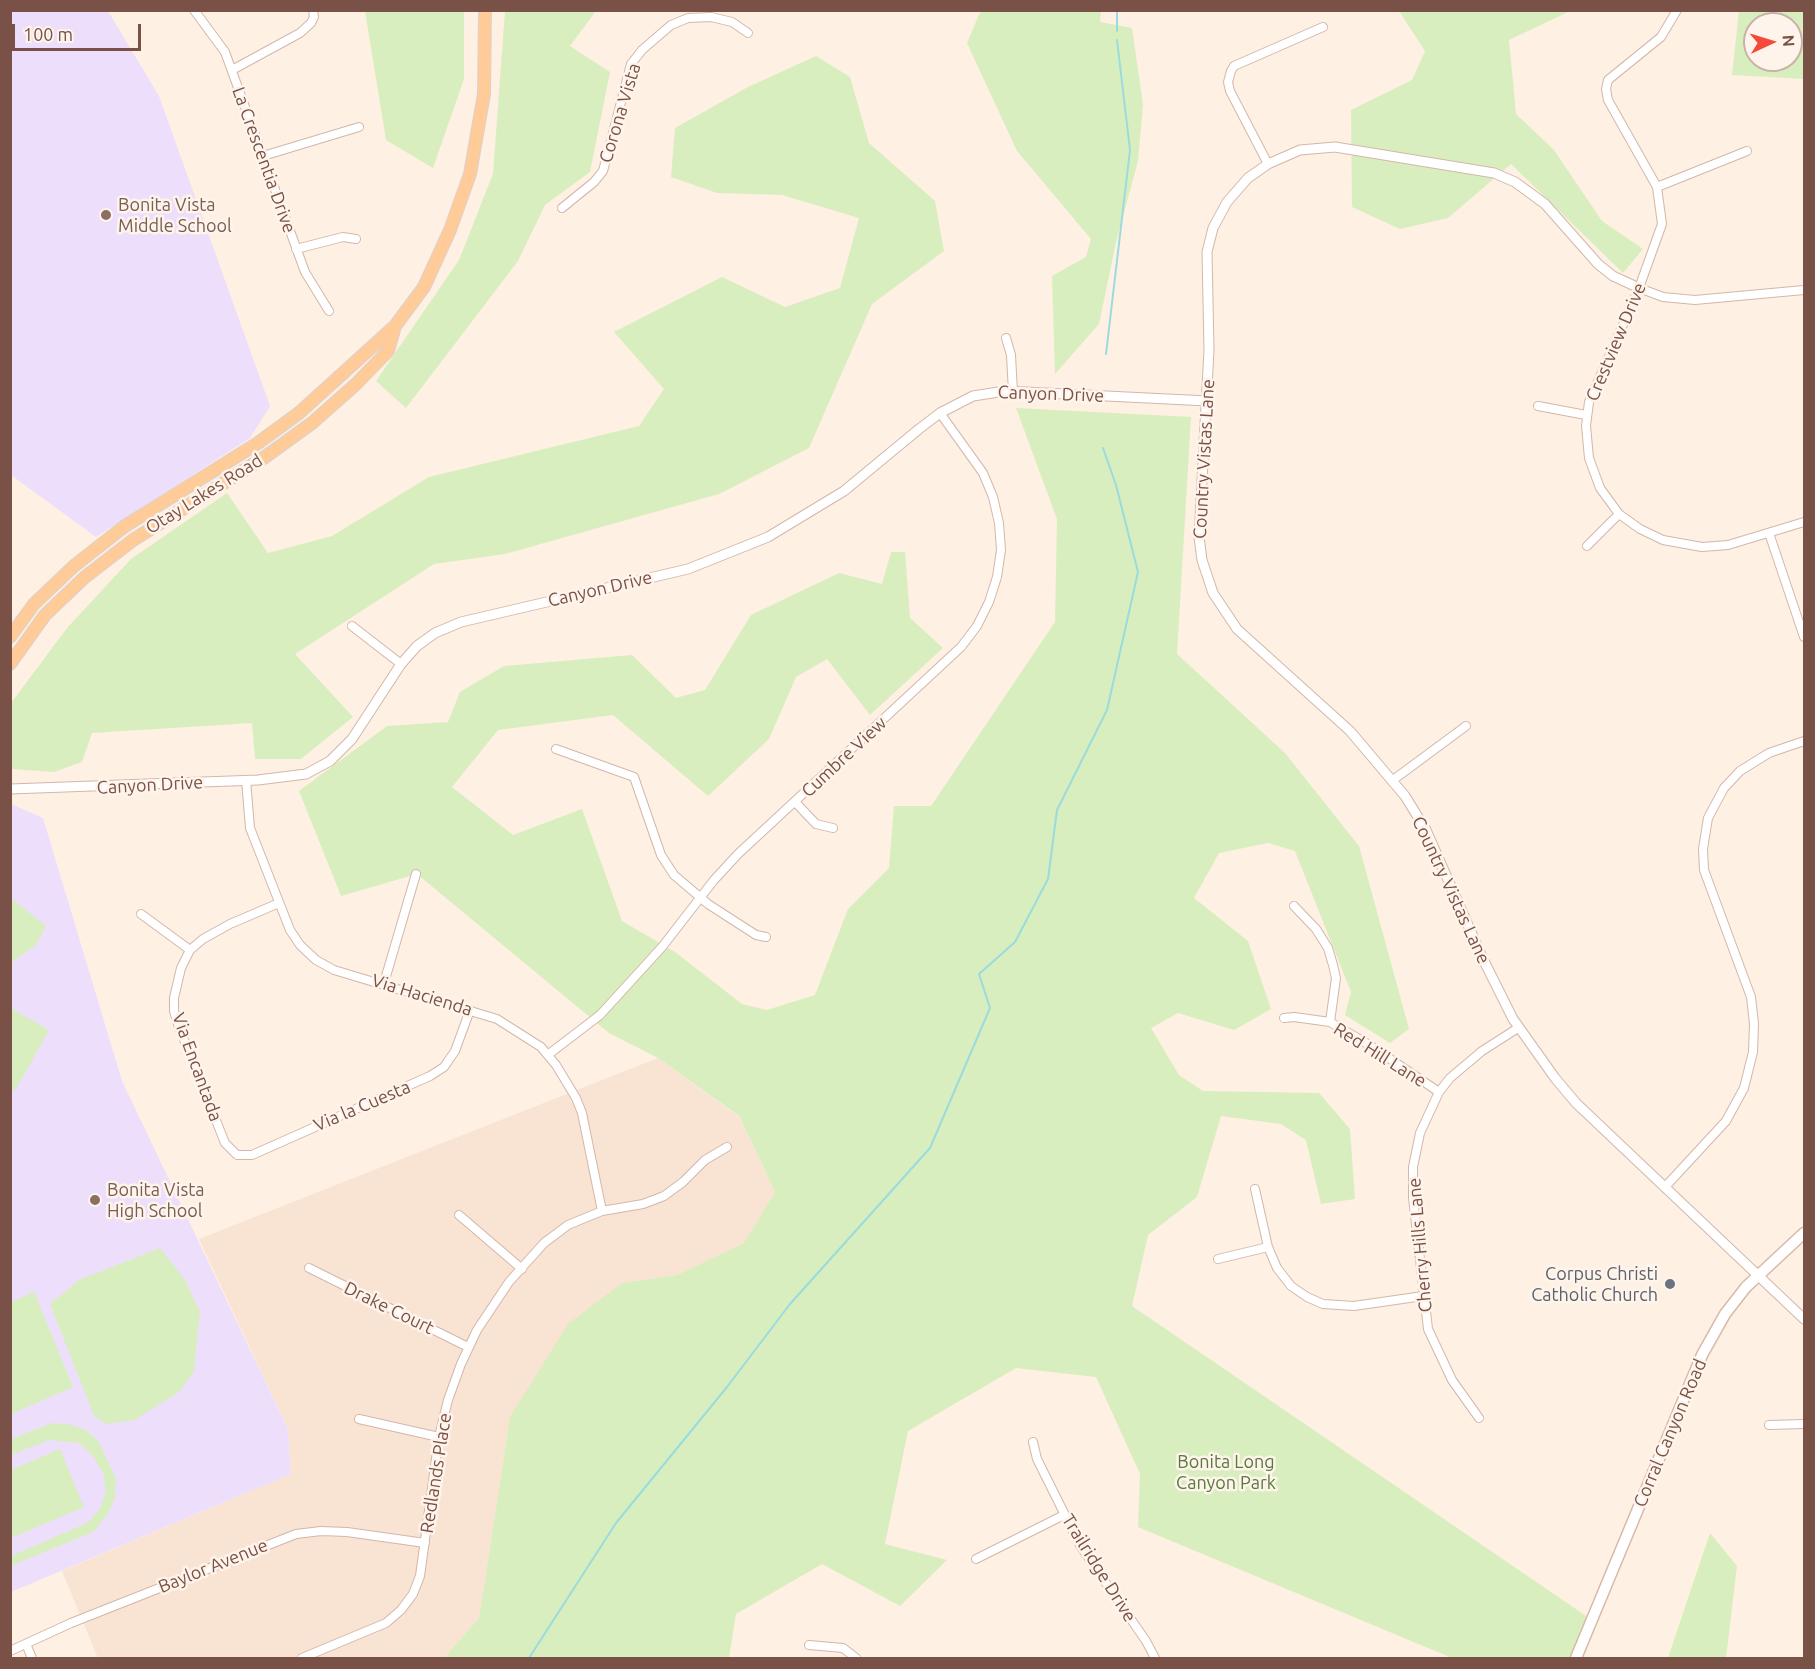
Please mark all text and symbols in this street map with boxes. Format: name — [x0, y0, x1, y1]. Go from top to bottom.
scale bar — [15, 12, 144, 50]
north arrow — [1743, 12, 1803, 72]
text: 100 m — [23, 24, 73, 44]
text: N — [1780, 34, 1798, 47]
street label: Corona Vista — [595, 61, 645, 165]
street label: La Crescentia Drive — [228, 84, 300, 236]
place label: Bonita Vista Middle School — [118, 194, 232, 236]
marker: Bonita Vista Middle School — [99, 208, 113, 222]
street label: Crestview Drive — [1581, 280, 1651, 404]
street label: Country Vistas Lane — [1189, 378, 1219, 540]
street label: Canyon Drive — [997, 381, 1105, 407]
street label: Otay Lakes Road — [142, 449, 266, 539]
street label: Canyon Drive — [546, 566, 654, 612]
street label: Cumbre View — [797, 712, 891, 802]
street label: Canyon Drive — [96, 771, 204, 799]
street label: Country Vistas Lane — [1407, 813, 1495, 967]
street label: Via Hacienda — [369, 969, 475, 1021]
street label: Via Encantada — [167, 1010, 227, 1124]
street label: Red Hill Lane — [1330, 1018, 1430, 1092]
street label: Via la Cuesta — [310, 1076, 414, 1136]
street label: Cherry Hills Lane — [1403, 1177, 1437, 1313]
place label: Bonita Vista High School — [107, 1179, 205, 1222]
marker: Bonita Vista High School — [88, 1193, 102, 1207]
place label: Corpus Christi Catholic Church — [1531, 1263, 1658, 1306]
street label: Drake Court — [341, 1277, 437, 1339]
marker: Corpus Christi Catholic Church — [1663, 1277, 1677, 1291]
street label: Corral Canyon Road — [1629, 1356, 1711, 1510]
street label: Redlands Place — [416, 1411, 456, 1535]
park label: Bonita Long Canyon Park — [1176, 1451, 1276, 1494]
street label: Trailridge Drive — [1057, 1510, 1141, 1626]
street label: Baylor Avenue — [155, 1534, 271, 1598]

